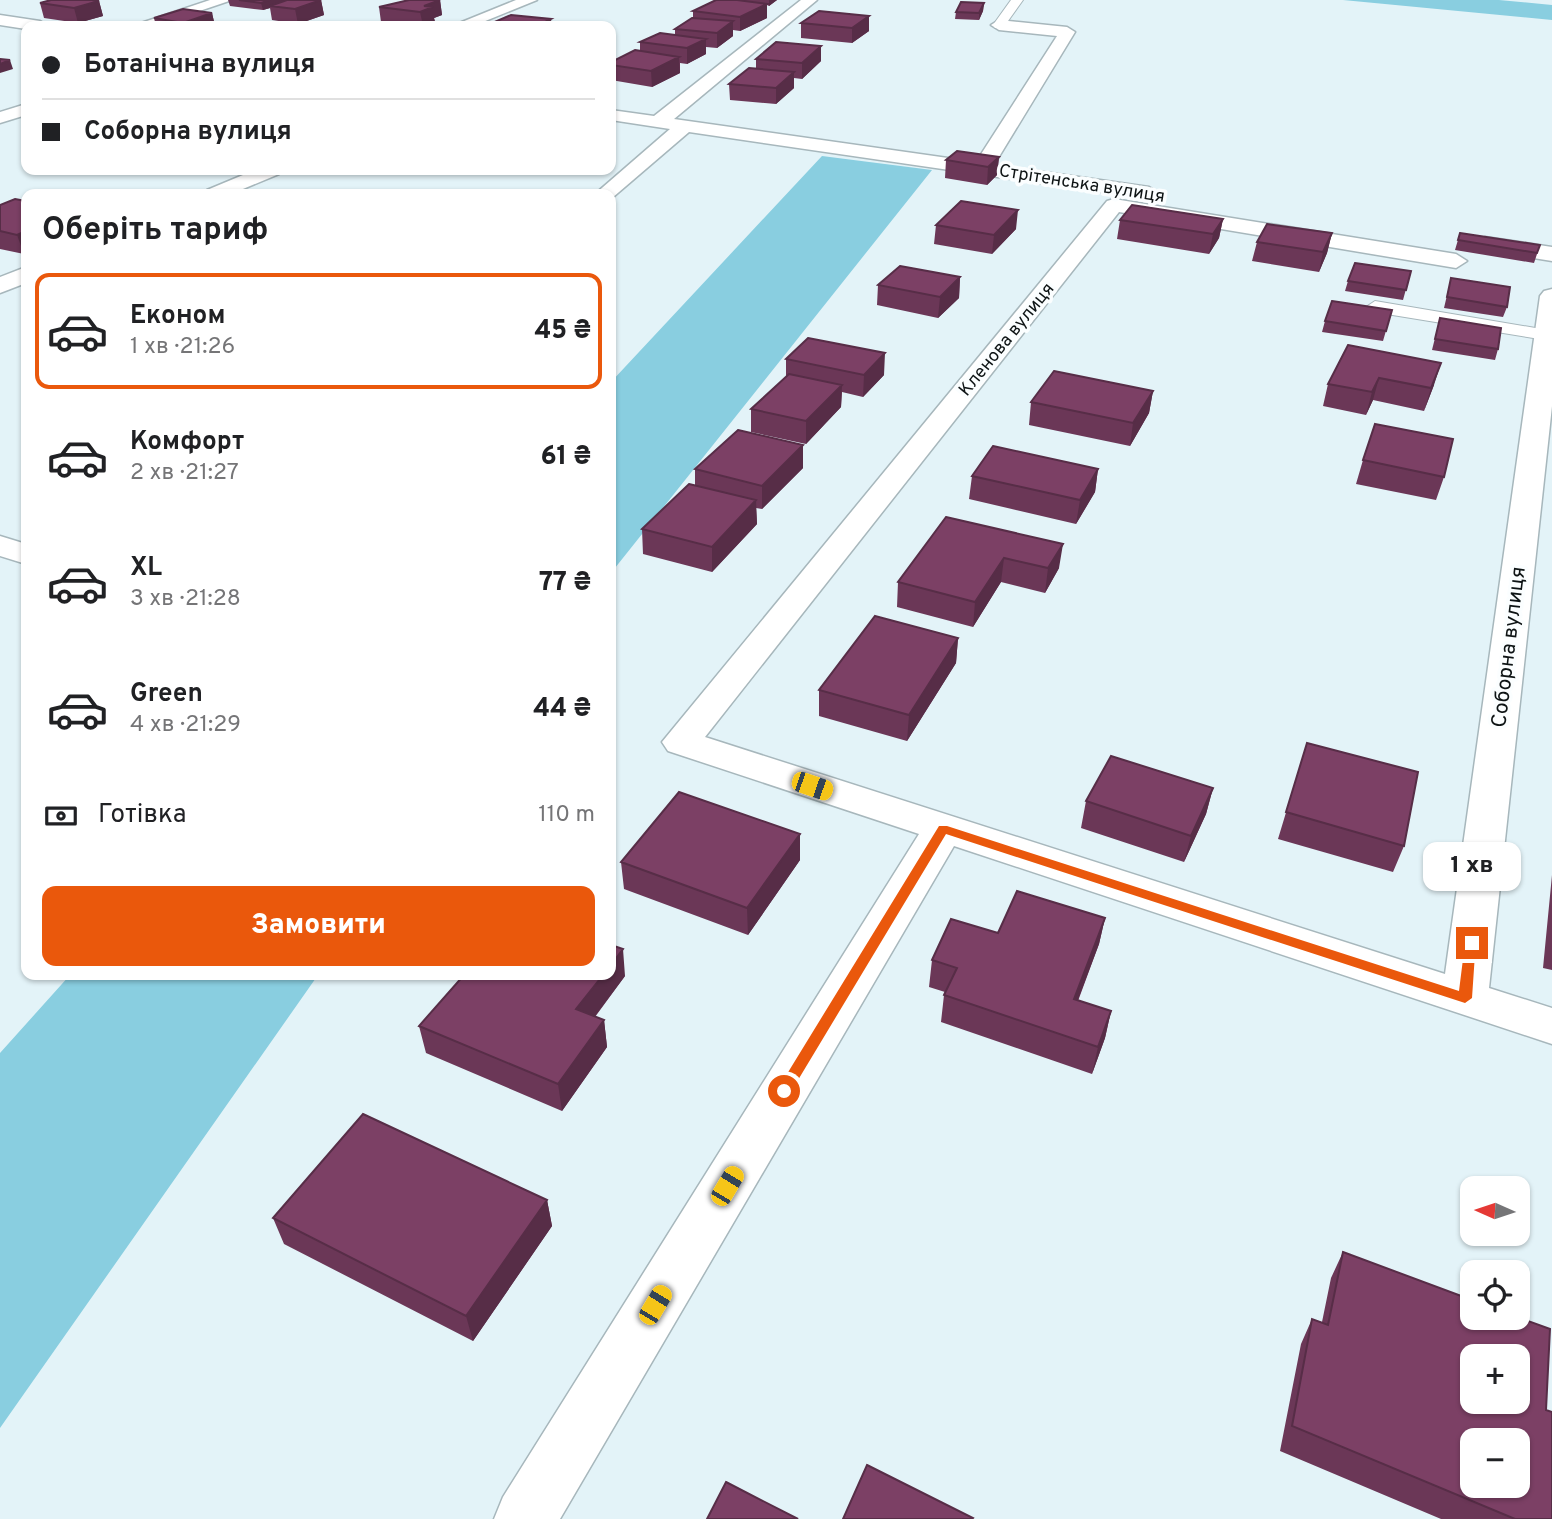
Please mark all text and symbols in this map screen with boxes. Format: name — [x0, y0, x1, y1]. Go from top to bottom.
text: Ботанічна вулиця — [84, 49, 316, 82]
text: Соборна вулиця — [84, 116, 292, 149]
street label: Стрітенська вулиця — [997, 160, 1166, 209]
text: Оберіть тариф — [42, 211, 268, 251]
street label: Кленова вулиця — [954, 278, 1060, 401]
icon: car — [46, 300, 109, 363]
text: Економ — [130, 300, 225, 333]
text: 45 ₴ — [534, 315, 591, 348]
text: 1 хв · 21:26 — [130, 333, 235, 362]
icon: car — [46, 426, 109, 489]
text: Комфорт — [130, 426, 244, 459]
text: 61 ₴ — [540, 441, 591, 474]
text: 2 хв · 21:27 — [130, 459, 239, 488]
icon: car — [46, 552, 109, 615]
text: XL — [130, 552, 162, 585]
street label: Соборна вулиця — [1486, 565, 1533, 729]
text: 77 ₴ — [539, 567, 591, 600]
text: 3 хв · 21:28 — [130, 585, 241, 614]
icon: car — [46, 678, 109, 741]
text: Green — [130, 678, 203, 711]
text: 44 ₴ — [533, 693, 591, 726]
text: 4 хв · 21:29 — [130, 711, 241, 740]
car — [789, 769, 836, 803]
icon: cash — [42, 797, 80, 835]
text: Готівка — [98, 799, 187, 832]
text: 110 m — [538, 801, 595, 830]
callout: 1 хв — [1423, 842, 1521, 890]
text: 1 хв — [1451, 852, 1493, 881]
button: Замовити — [42, 886, 595, 966]
route end — [1456, 927, 1488, 959]
route start — [768, 1075, 800, 1107]
car — [708, 1163, 747, 1209]
north arrow — [1460, 1176, 1530, 1246]
map controls — [1460, 1176, 1530, 1498]
button: locate — [1460, 1260, 1530, 1330]
car — [636, 1282, 675, 1328]
button: + — [1460, 1344, 1530, 1414]
button: − — [1460, 1428, 1530, 1498]

